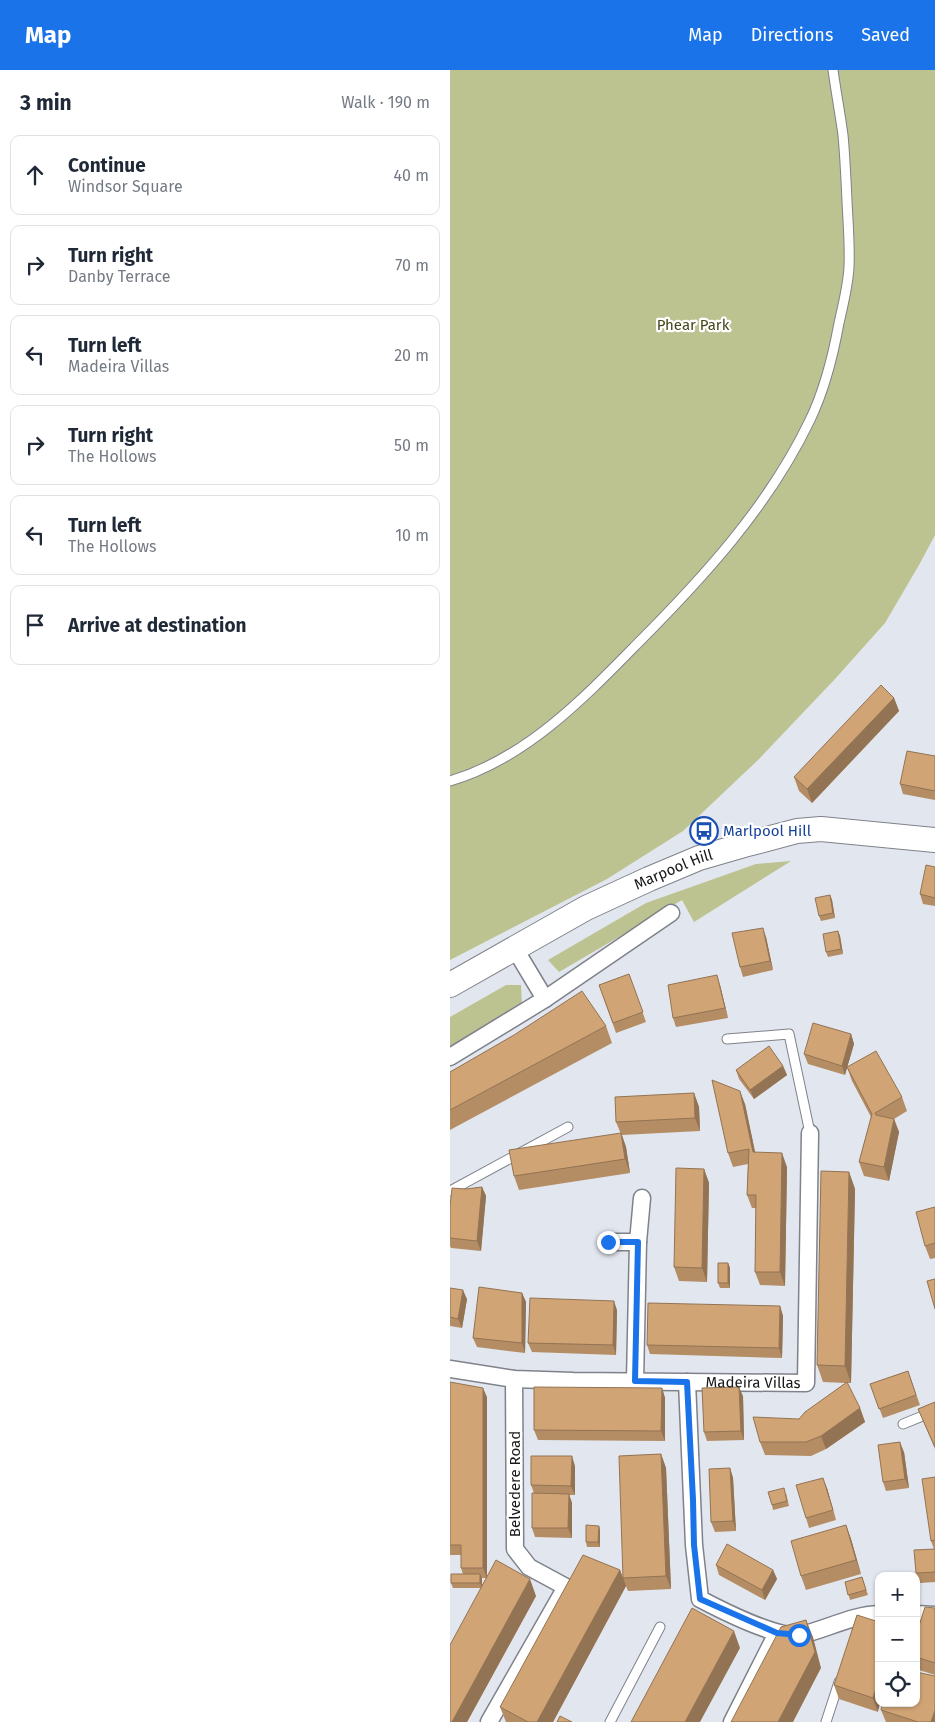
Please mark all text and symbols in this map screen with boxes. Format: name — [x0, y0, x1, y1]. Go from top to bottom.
text: Map — [25, 21, 71, 49]
text: Map — [688, 24, 723, 46]
text: Directions — [751, 24, 833, 46]
text: Saved — [861, 24, 910, 46]
text: 3 min — [20, 90, 72, 116]
text: Walk · 190 m — [341, 93, 430, 112]
text: Continue — [68, 154, 146, 177]
icon: ahead — [21, 161, 49, 189]
text: 40 m — [394, 166, 429, 185]
text: Windsor Square — [68, 177, 183, 196]
text: Turn right — [68, 244, 153, 267]
icon: right — [21, 251, 49, 279]
text: 70 m — [395, 256, 429, 275]
text: Danby Terrace — [68, 267, 170, 286]
park label: Phear Park — [657, 316, 730, 334]
text: Turn left — [68, 334, 142, 357]
icon: left — [21, 341, 49, 369]
text: 20 m — [394, 346, 429, 365]
text: Madeira Villas — [68, 357, 169, 376]
text: Turn right — [68, 424, 153, 447]
icon: right — [21, 431, 49, 459]
text: 50 m — [394, 436, 429, 455]
text: The Hollows — [68, 447, 156, 466]
text: Turn left — [68, 514, 142, 537]
icon: left — [21, 521, 49, 549]
text: 10 m — [395, 526, 429, 545]
text: The Hollows — [68, 537, 156, 556]
icon: arrive — [21, 611, 49, 639]
text: Arrive at destination — [68, 614, 247, 637]
bus stop icon: Marlpool Hill — [689, 816, 719, 846]
place label: Marlpool Hill — [723, 822, 812, 840]
street label: Marpool Hill — [631, 845, 716, 894]
route end — [597, 1231, 620, 1254]
street label: Madeira Villas — [706, 1373, 801, 1392]
street label: Belvedere Road — [506, 1431, 524, 1537]
map controls — [875, 1572, 920, 1707]
button: + — [875, 1572, 920, 1617]
button: − — [875, 1617, 920, 1662]
route start — [788, 1624, 811, 1647]
button: locate — [875, 1662, 920, 1707]

